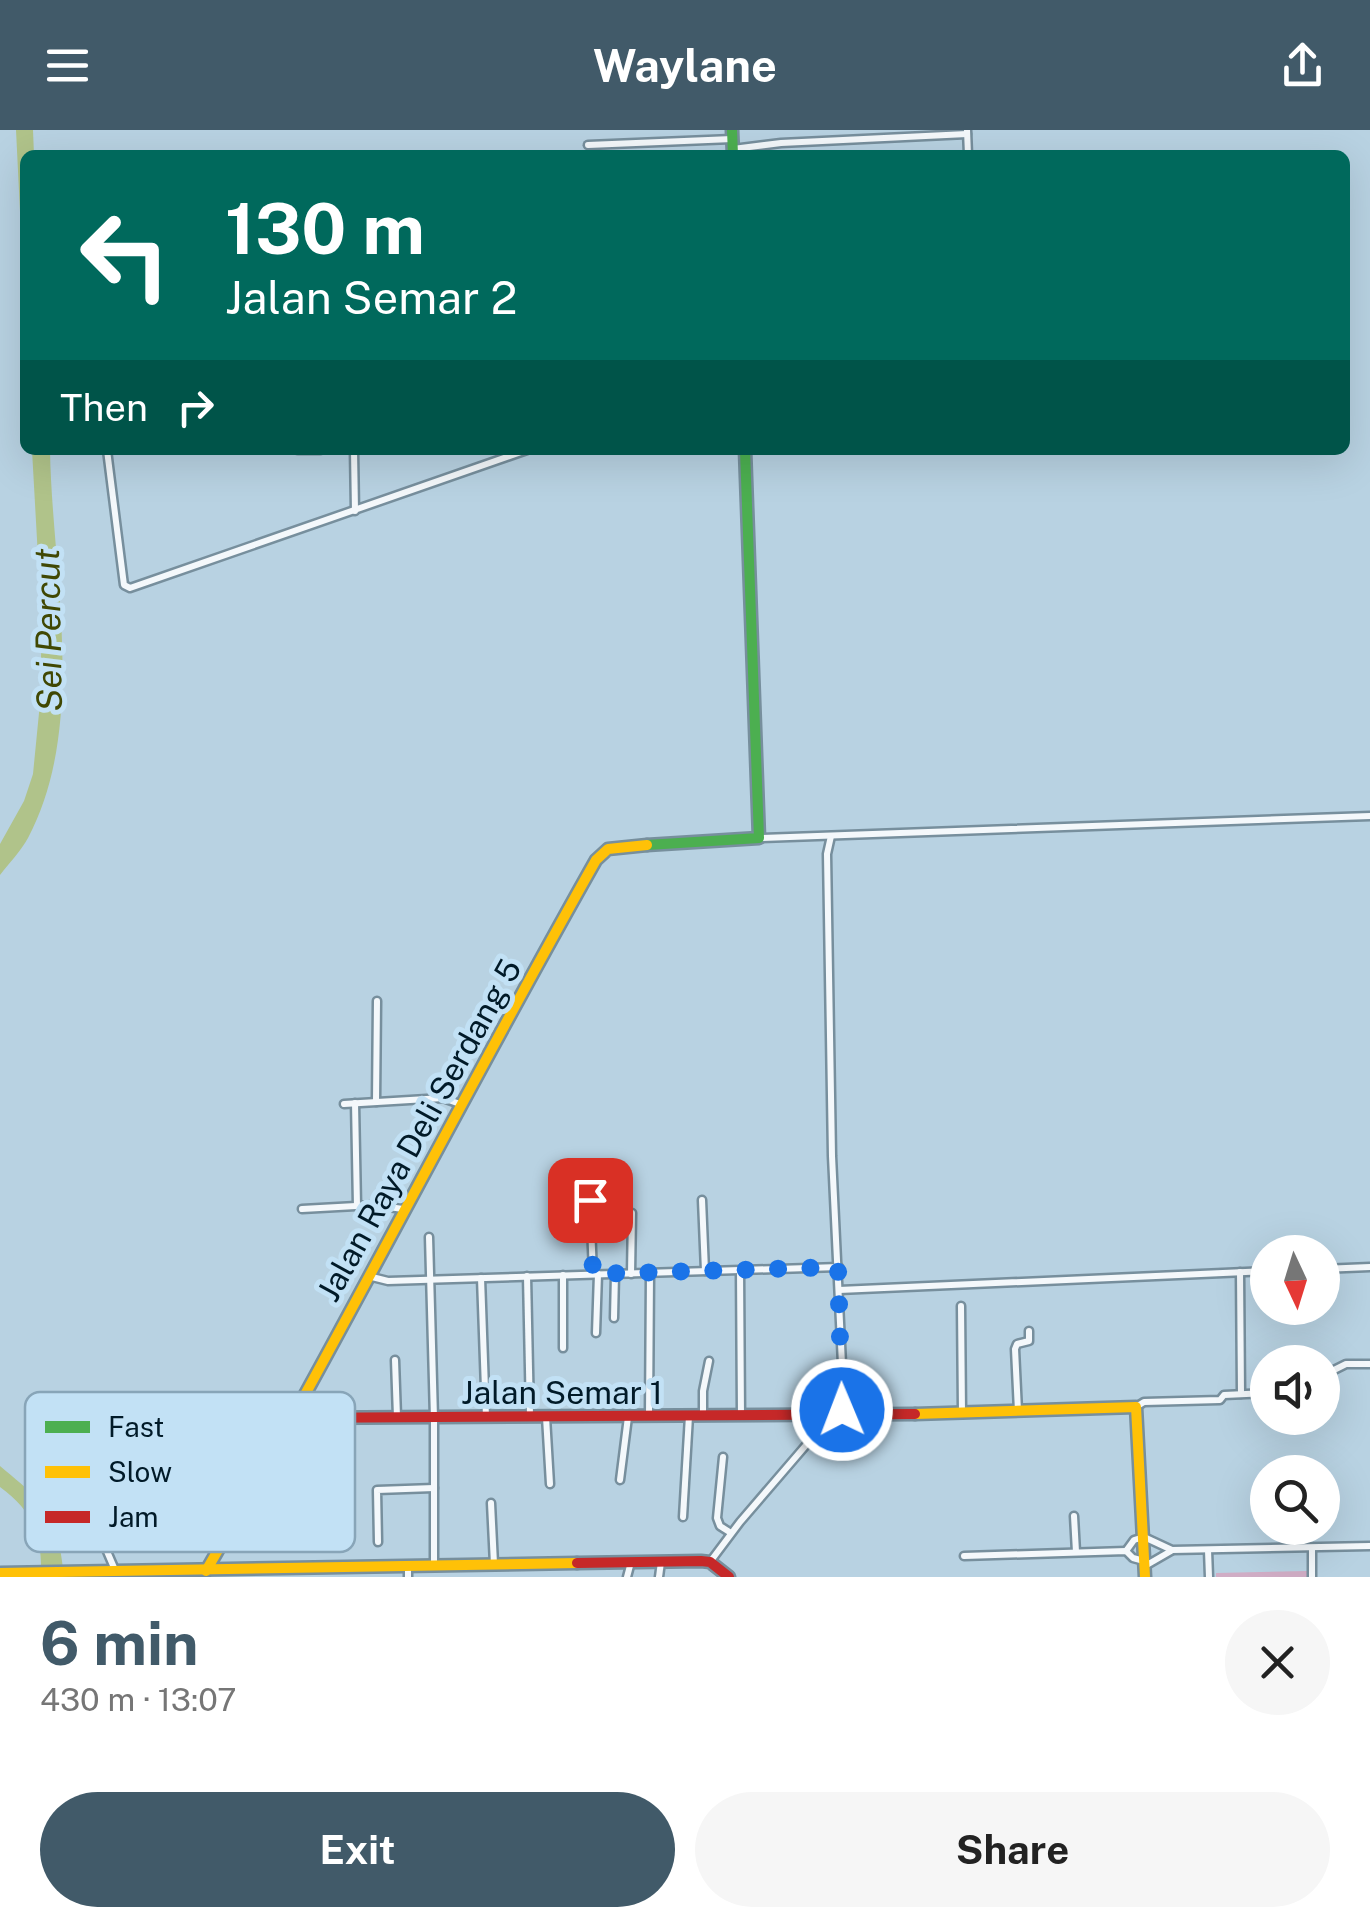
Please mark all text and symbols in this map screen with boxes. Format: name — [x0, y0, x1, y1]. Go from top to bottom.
icon: menu — [40, 38, 95, 93]
icon: share — [1275, 38, 1330, 93]
text: Waylane — [593, 39, 777, 92]
text: 130 m — [225, 187, 425, 270]
icon: left — [60, 190, 190, 320]
text: Jalan Semar 2 — [225, 271, 517, 324]
icon: right — [168, 380, 223, 435]
text: Then — [60, 385, 148, 430]
water label: Sei Percut — [26, 548, 70, 712]
street label: Jalan Raya Deli Serdang 5 — [309, 953, 529, 1307]
pin — [548, 1158, 633, 1243]
icon: arrive — [563, 1173, 618, 1228]
north arrow — [1250, 1235, 1340, 1325]
map controls — [1250, 1235, 1340, 1545]
button: sound — [1250, 1345, 1340, 1435]
position arrow — [790, 1358, 894, 1462]
street label: Jalan Semar 1 — [461, 1374, 663, 1411]
legend — [25, 1392, 355, 1552]
text: Fast — [108, 1410, 164, 1443]
text: Slow — [108, 1455, 172, 1488]
button: search — [1250, 1455, 1340, 1545]
text: Jam — [108, 1500, 159, 1533]
text: 6 min — [40, 1608, 199, 1679]
button: close — [1225, 1610, 1330, 1715]
text: 430 m · 13:07 — [40, 1681, 236, 1718]
button: Exit — [40, 1792, 675, 1907]
button: Share — [695, 1792, 1330, 1907]

